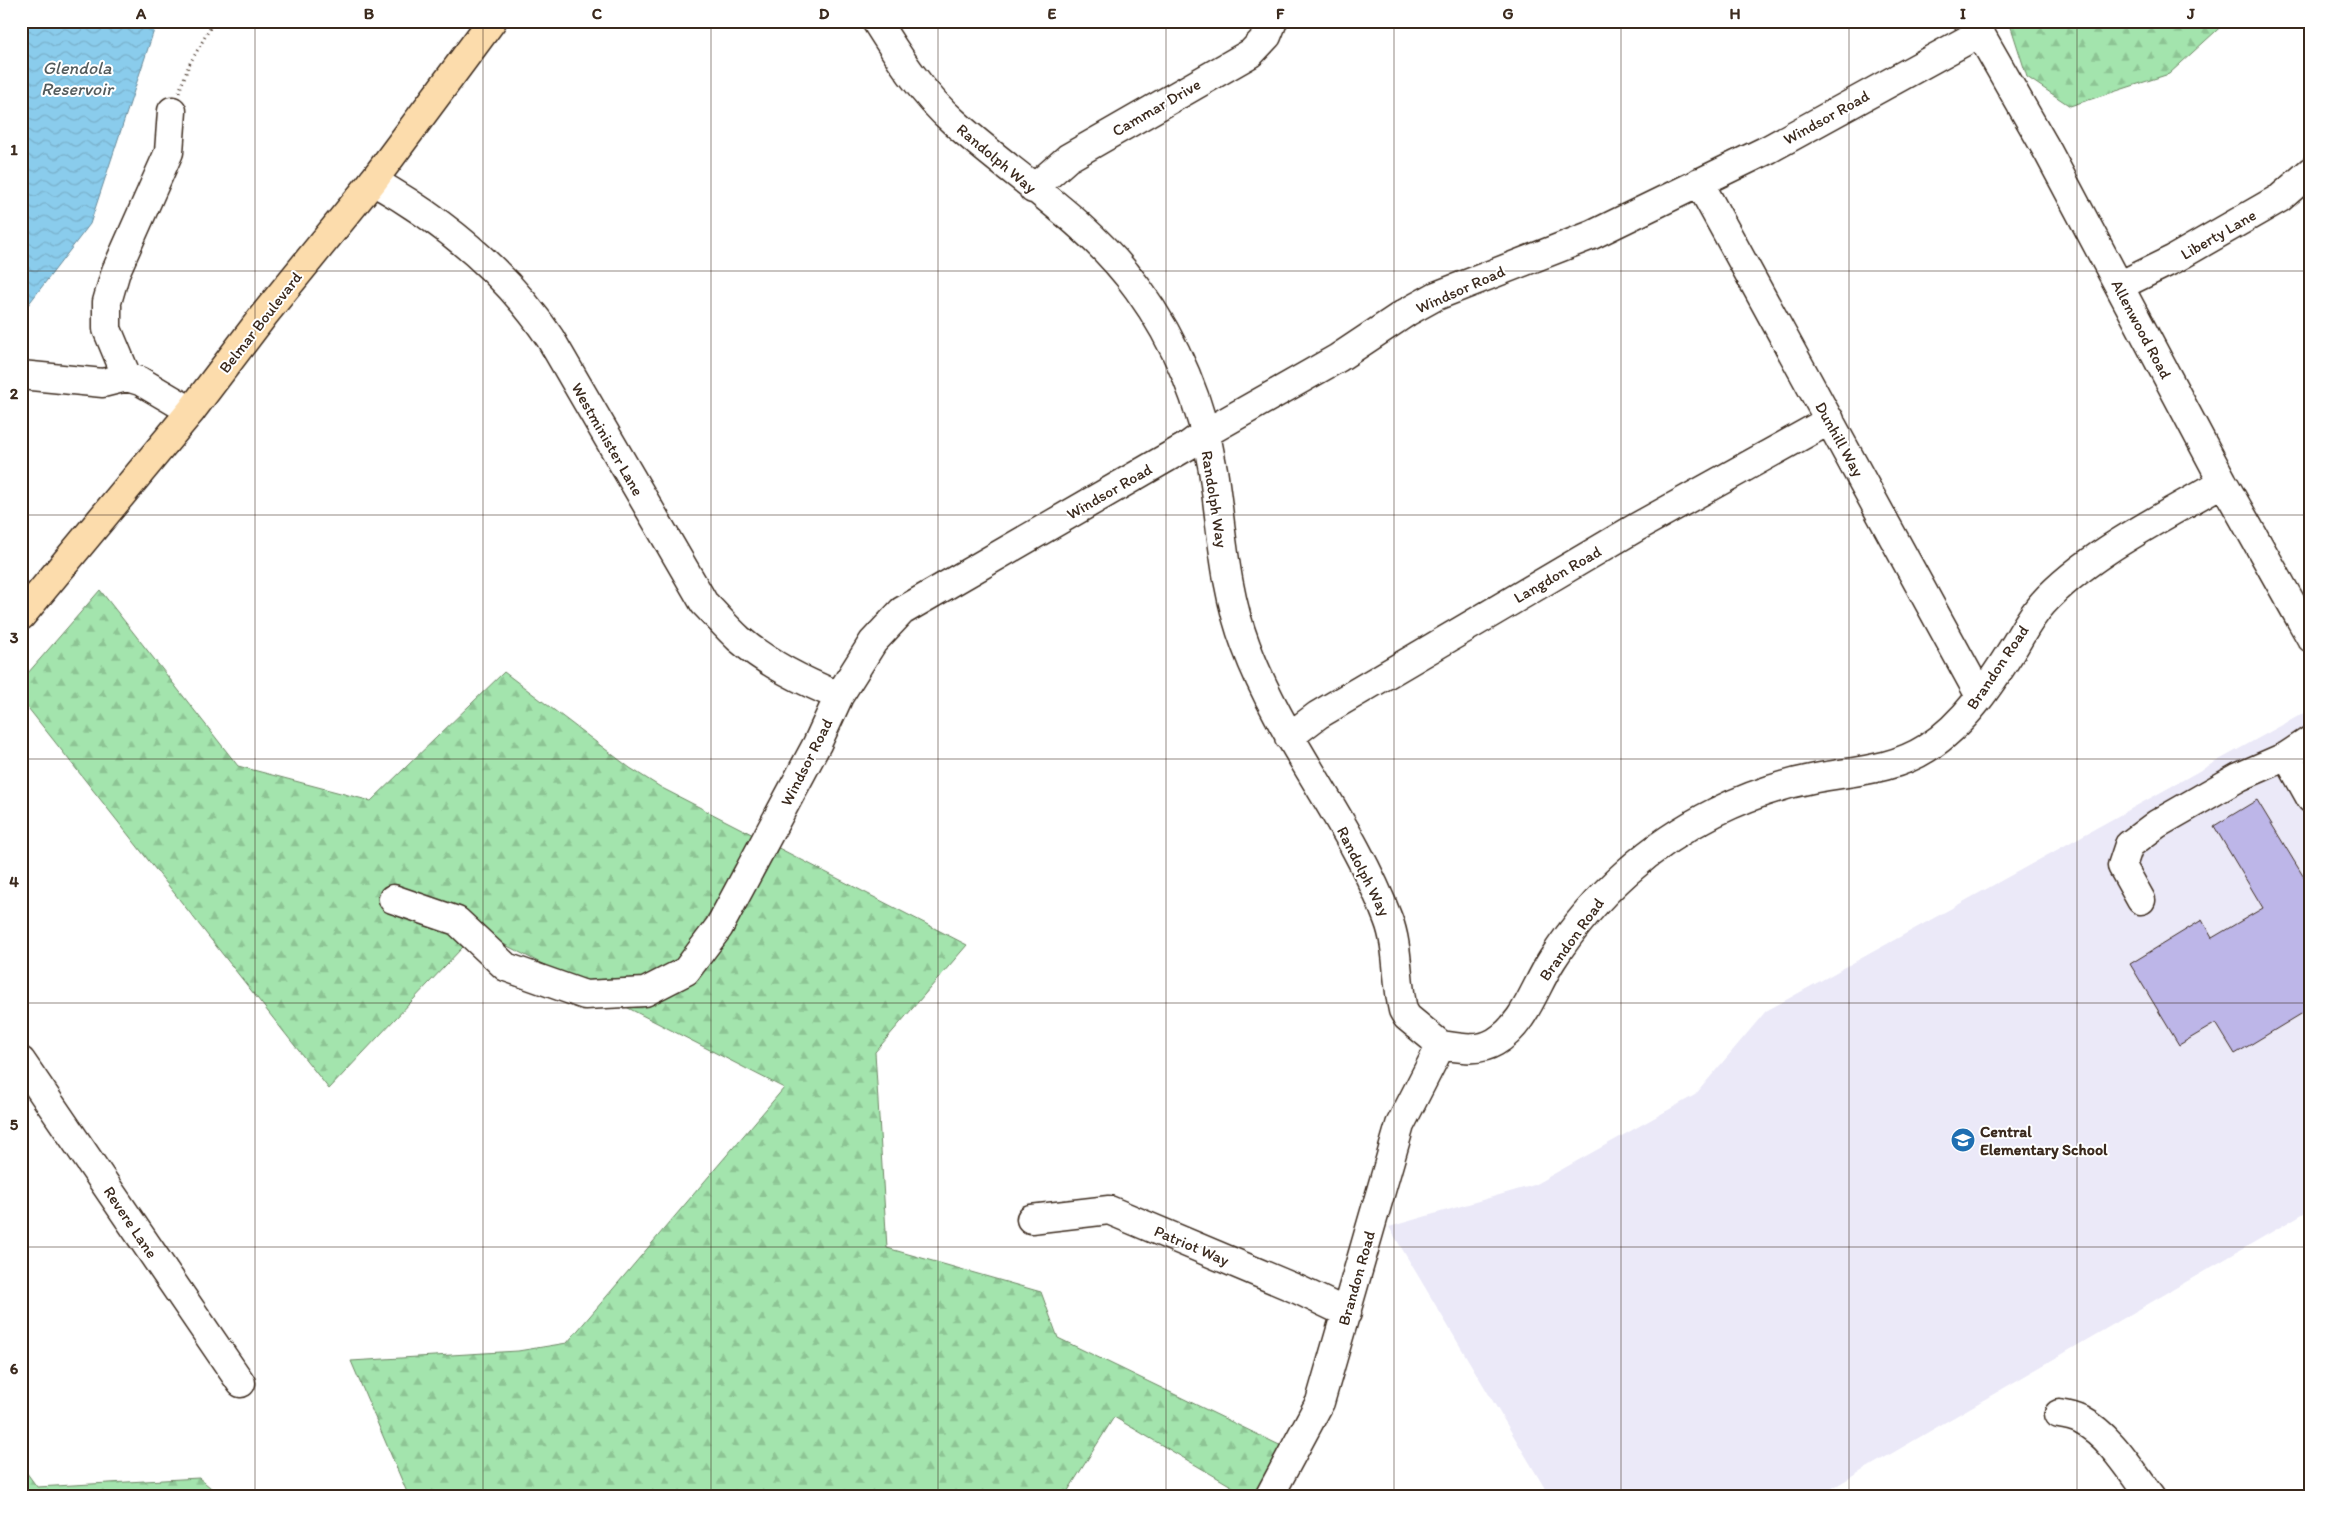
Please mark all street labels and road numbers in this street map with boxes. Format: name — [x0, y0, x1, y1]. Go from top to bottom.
street label: Cammar Drive — [1109, 74, 1204, 140]
street label: Windsor Road — [1780, 86, 1873, 149]
street label: Randolph Way — [953, 120, 1041, 197]
street label: Liberty Lane — [2177, 205, 2259, 264]
street label: Windsor Road — [1413, 261, 1508, 318]
street label: Belmar Boulevard — [215, 268, 306, 377]
street label: Allenwood Road — [2107, 276, 2176, 382]
street label: Westminister Lane — [567, 379, 648, 499]
street label: Dunhill Way — [1811, 398, 1868, 481]
street label: Randolph Way — [1197, 449, 1232, 549]
street label: Windsor Road — [1063, 459, 1156, 524]
street label: Langdon Road — [1510, 542, 1605, 607]
street label: Brandon Road — [1962, 621, 2033, 713]
street label: Windsor Road — [776, 715, 837, 809]
street label: Randolph Way — [1333, 823, 1394, 920]
street label: Brandon Road — [1535, 894, 1608, 984]
street label: Revere Lane — [100, 1183, 162, 1262]
street label: Patriot Way — [1151, 1221, 1233, 1270]
street label: Brandon Road — [1334, 1228, 1379, 1328]

